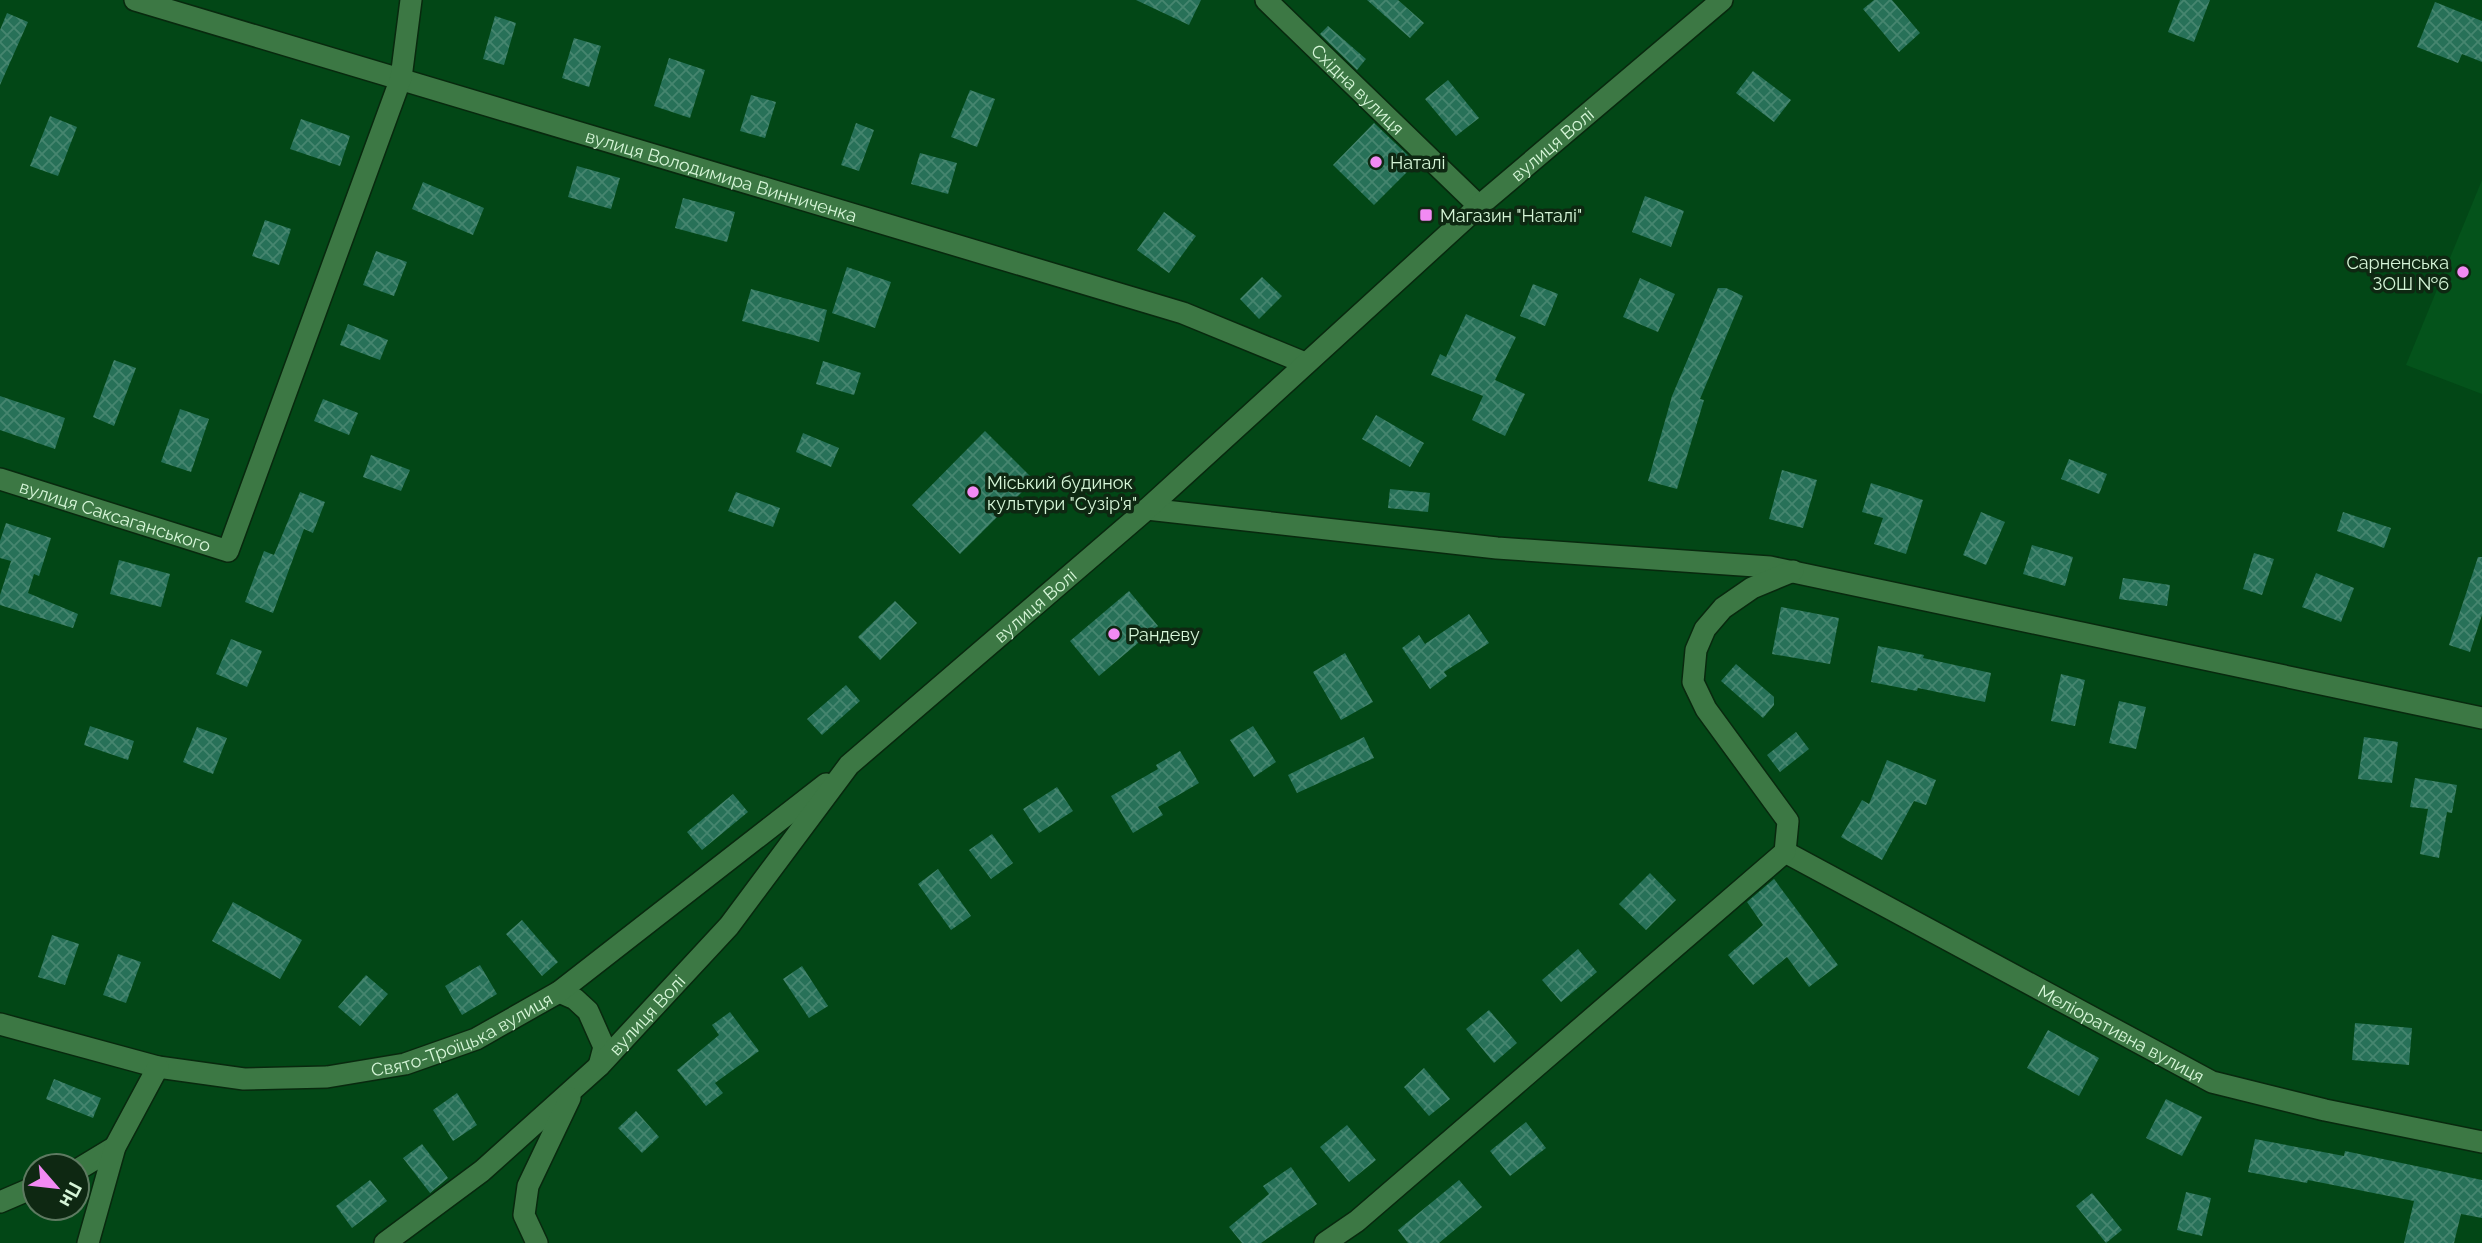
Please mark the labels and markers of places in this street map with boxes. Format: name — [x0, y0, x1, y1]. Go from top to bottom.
place label: Наталі — [1390, 152, 1445, 173]
marker: Наталі — [1368, 154, 1384, 170]
place label: Магазин "Наталі" — [1440, 205, 1582, 226]
marker: Магазин "Наталі" — [1418, 207, 1434, 223]
place label: Сарненська ЗОШ №6 — [2346, 252, 2449, 294]
marker: Сарненська ЗОШ №6 — [2455, 264, 2471, 280]
place label: Міський будинок культури "Сузір'я" — [987, 472, 1137, 514]
marker: Міський будинок культури "Сузір'я" — [965, 484, 981, 500]
place label: Рандеву — [1128, 624, 1200, 645]
marker: Рандеву — [1106, 626, 1122, 642]

